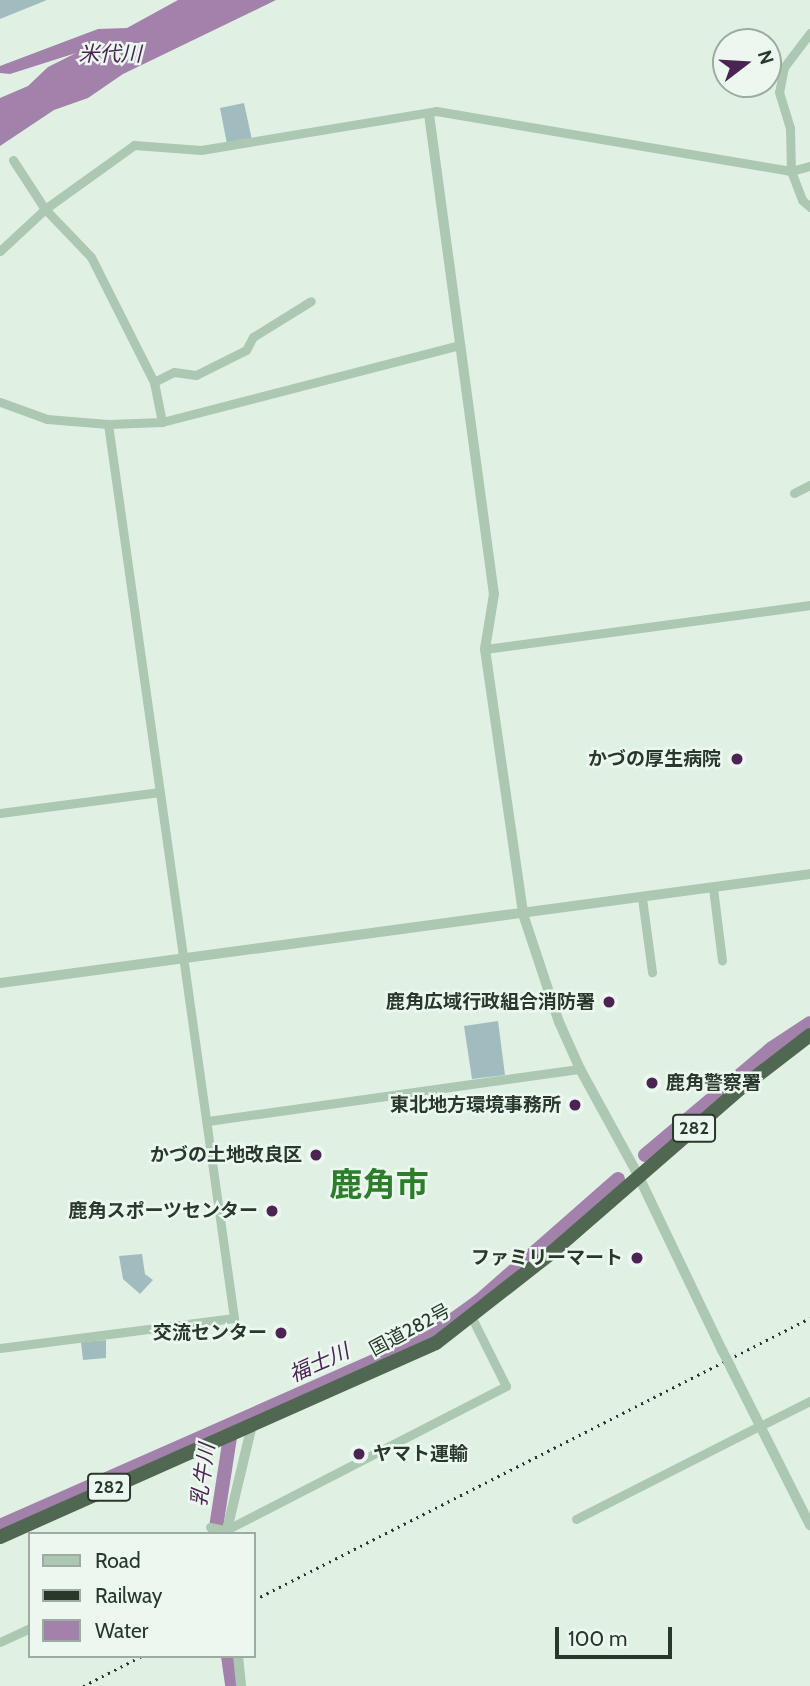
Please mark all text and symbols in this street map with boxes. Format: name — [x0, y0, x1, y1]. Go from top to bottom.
north arrow — [712, 28, 782, 98]
water label: 米代川 — [79, 41, 141, 67]
text: N — [753, 48, 779, 67]
place label: かづの厚生病院 — [588, 748, 721, 770]
marker: かづの厚生病院 — [727, 749, 747, 769]
place label: 鹿角広域行政組合消防署 — [386, 991, 595, 1013]
marker: 鹿角広域行政組合消防署 — [601, 994, 617, 1010]
place label: 鹿角警察署 — [666, 1072, 761, 1094]
marker: 鹿角警察署 — [644, 1075, 660, 1091]
place label: 東北地方環境事務所 — [390, 1094, 561, 1116]
marker: 東北地方環境事務所 — [567, 1097, 583, 1113]
road number: 282 — [671, 1114, 717, 1142]
place label: かづの土地改良区 — [150, 1144, 302, 1166]
marker: かづの土地改良区 — [308, 1147, 324, 1163]
district label: 鹿角市 — [330, 1165, 428, 1205]
place label: 鹿角スポーツセンター — [68, 1200, 258, 1222]
marker: 鹿角スポーツセンター — [264, 1203, 280, 1219]
place label: ファミリーマート — [471, 1247, 623, 1269]
marker: ファミリーマート — [629, 1250, 645, 1266]
street label: 国道282号 — [366, 1299, 454, 1361]
place label: 交流センター — [153, 1322, 267, 1344]
marker: 交流センター — [273, 1325, 289, 1341]
water label: 福士川 — [285, 1339, 353, 1387]
water label: 乳牛川 — [186, 1442, 220, 1508]
place label: ヤマト運輸 — [373, 1443, 468, 1465]
marker: ヤマト運輸 — [351, 1446, 367, 1462]
road number: 282 — [86, 1472, 132, 1502]
legend — [28, 1532, 256, 1658]
text: Road — [95, 1548, 141, 1573]
text: Railway — [95, 1583, 162, 1608]
scale bar — [558, 1612, 675, 1656]
text: Water — [95, 1618, 148, 1643]
text: 100 m — [568, 1626, 627, 1651]

